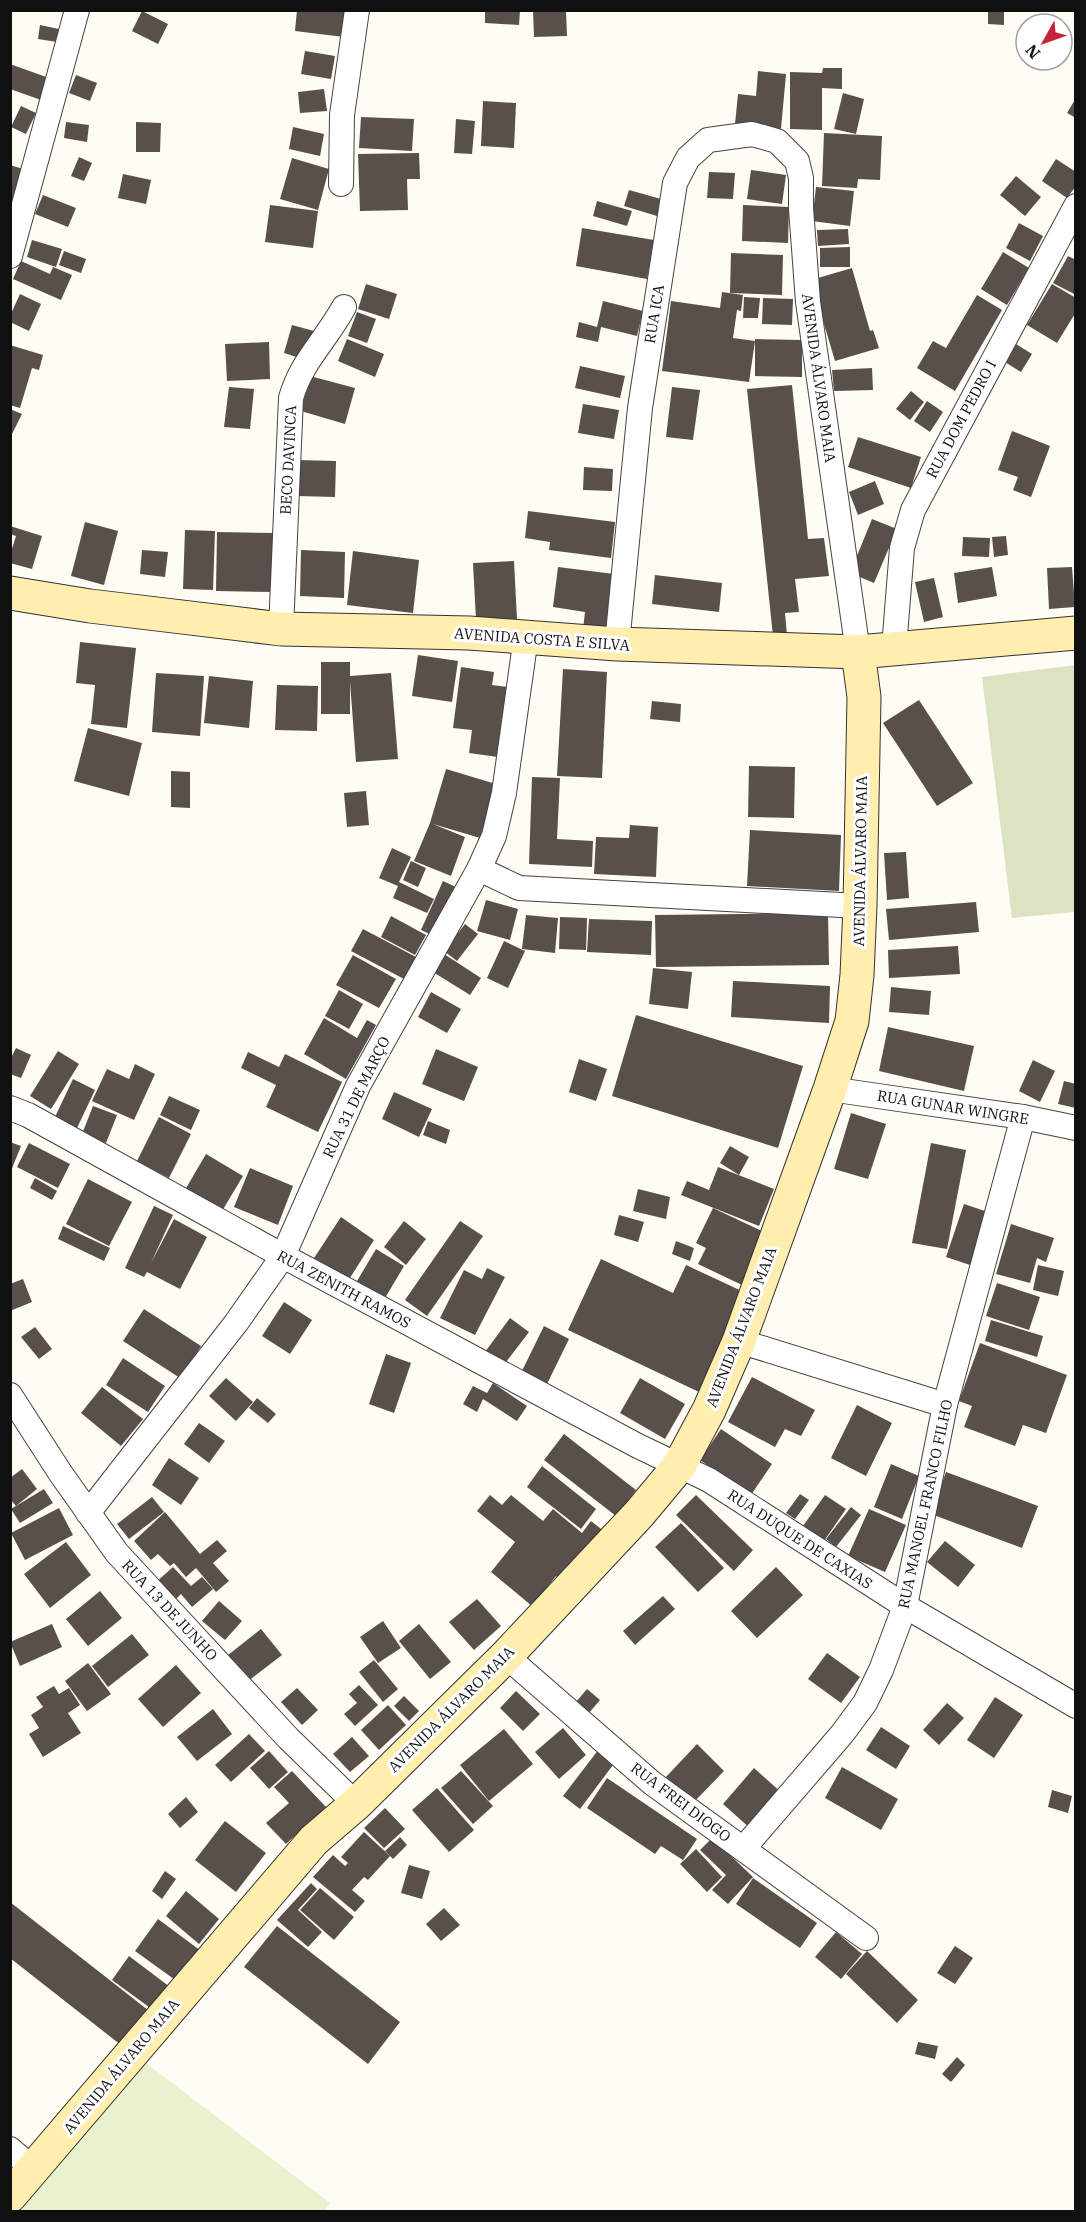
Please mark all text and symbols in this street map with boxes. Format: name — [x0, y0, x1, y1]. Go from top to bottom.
north arrow — [1014, 12, 1074, 72]
text: N — [1021, 40, 1044, 63]
street label: RUA ICA — [640, 283, 668, 345]
street label: AVENIDA ÁLVARO MAIA — [798, 292, 840, 464]
street label: RUA DOM PEDRO I — [922, 357, 1000, 481]
street label: BECO DAVINCA — [276, 404, 300, 515]
street label: AVENIDA COSTA E SILVA — [454, 623, 631, 655]
street label: AVENIDA ÁLVARO MAIA — [849, 775, 871, 946]
street label: RUA 31 DE MARÇO — [318, 1033, 394, 1161]
street label: RUA GUNAR WINGRE — [876, 1086, 1030, 1128]
street label: AVENIDA ÁLVARO MAIA — [702, 1243, 781, 1410]
street label: RUA ZENITH RAMOS — [274, 1246, 414, 1332]
street label: RUA MANOEL FRANCO FILHO — [894, 1398, 956, 1610]
street label: RUA DUQUE DE CAXIAS — [724, 1485, 876, 1593]
street label: RUA 13 DE JUNHO — [118, 1555, 222, 1665]
street label: AVENIDA ÁLVARO MAIA — [384, 1641, 519, 1776]
street label: RUA FREI DIOGO — [627, 1758, 735, 1846]
street label: AVENIDA ÁLVARO MAIA — [59, 1994, 184, 2137]

